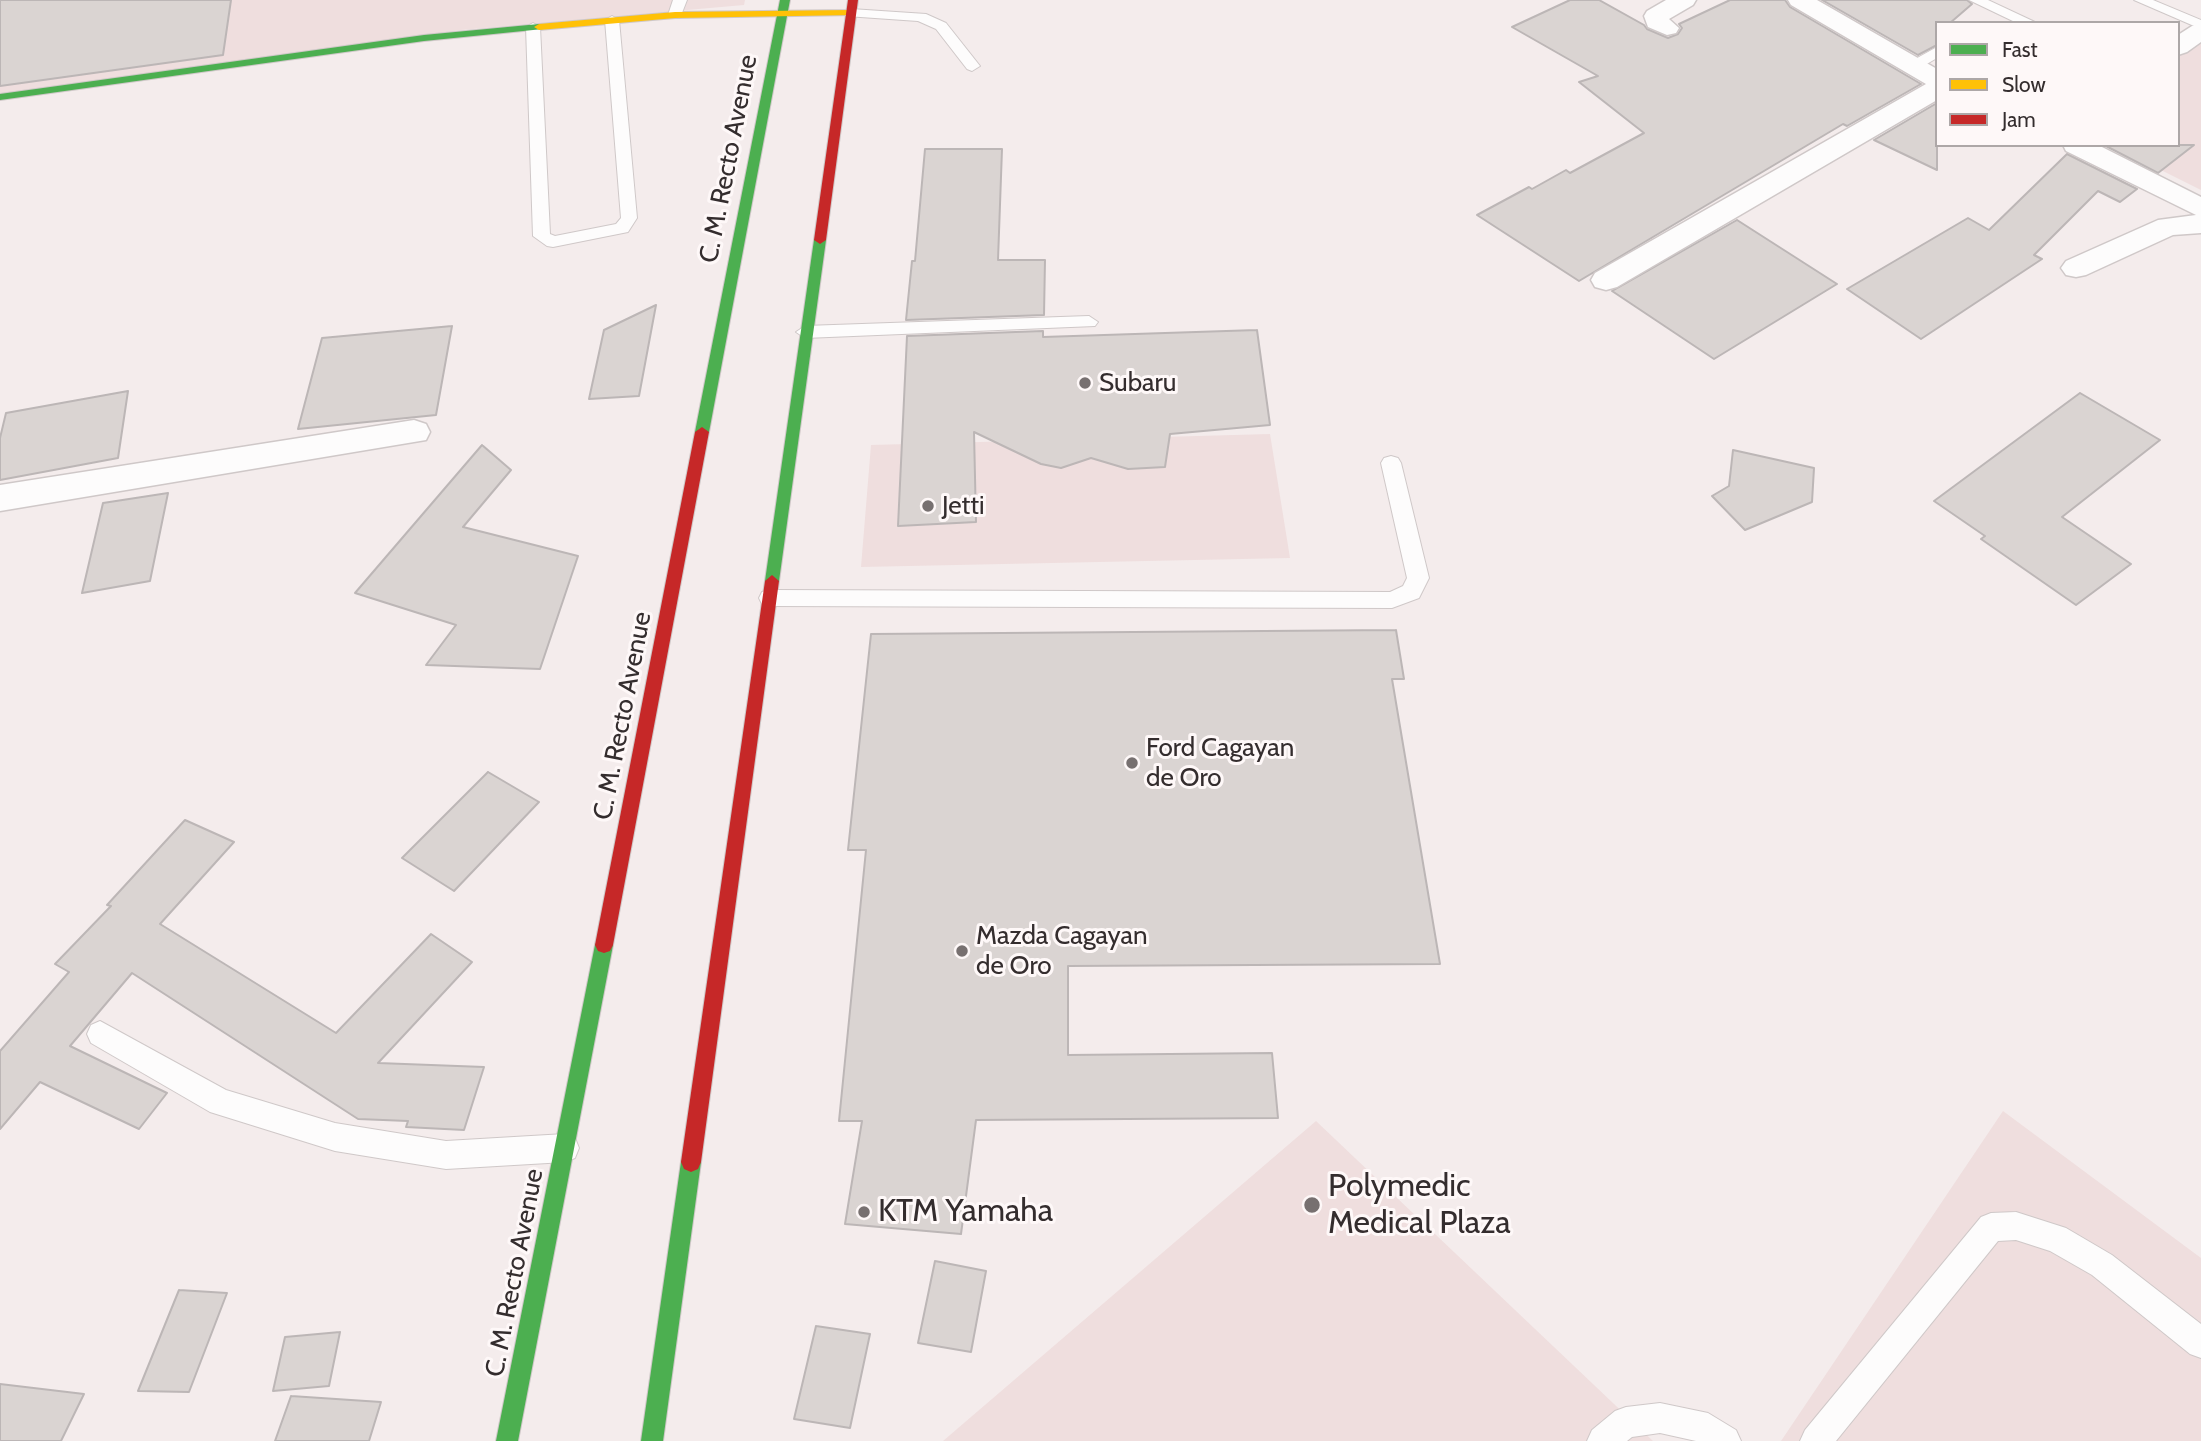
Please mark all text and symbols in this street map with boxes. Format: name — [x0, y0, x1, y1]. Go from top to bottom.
legend — [1935, 21, 2180, 147]
text: Fast — [2002, 37, 2038, 62]
street label: C. M. Recto Avenue — [694, 52, 764, 266]
text: Slow — [2002, 72, 2046, 97]
text: Jam — [2002, 107, 2036, 132]
place label: Subaru — [1099, 367, 1176, 399]
marker: Subaru — [1077, 375, 1093, 391]
place label: Jetti — [942, 490, 985, 522]
marker: Jetti — [920, 498, 936, 514]
street label: C. M. Recto Avenue — [588, 609, 658, 823]
place label: Ford Cagayan de Oro — [1146, 732, 1294, 794]
marker: Ford Cagayan de Oro — [1124, 755, 1140, 771]
place label: Mazda Cagayan de Oro — [976, 920, 1148, 982]
marker: Mazda Cagayan de Oro — [954, 943, 970, 959]
street label: C. M. Recto Avenue — [480, 1166, 550, 1380]
place label: Polymedic Medical Plaza — [1328, 1168, 1511, 1243]
place label: KTM Yamaha — [878, 1193, 1053, 1231]
marker: Polymedic Medical Plaza — [1302, 1195, 1322, 1215]
marker: KTM Yamaha — [856, 1204, 872, 1220]

